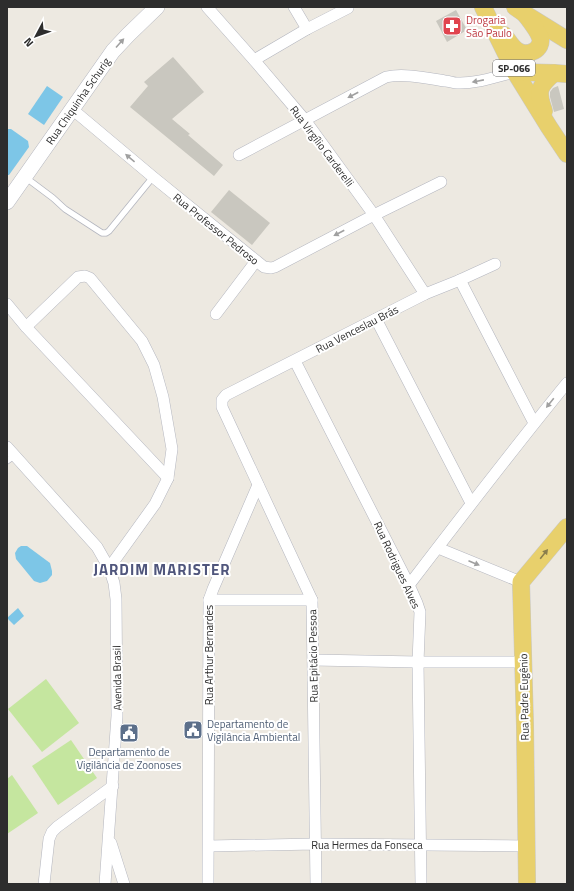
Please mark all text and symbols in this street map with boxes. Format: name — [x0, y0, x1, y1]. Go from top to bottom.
place label: Drogaria São Paulo — [466, 12, 512, 41]
pharmacy icon: Drogaria São Paulo — [441, 15, 463, 37]
north arrow — [16, 16, 56, 56]
text: N — [20, 34, 37, 51]
one-way arrow — [115, 38, 124, 49]
street label: Rua Chiquinha Schurig — [42, 54, 114, 148]
road number: SP-066 — [493, 60, 535, 76]
one-way arrow — [471, 78, 484, 84]
one-way arrow — [347, 92, 359, 98]
street label: Rua Virgílio Carderelli — [286, 102, 358, 190]
one-way arrow — [125, 154, 136, 163]
street label: Rua Professor Pedroso — [170, 189, 262, 269]
one-way arrow — [333, 230, 345, 236]
street label: Rua Venceslau Brás — [313, 301, 401, 357]
one-way arrow — [546, 397, 555, 408]
street label: Rua Rodrigues Alves — [370, 519, 424, 611]
one-way arrow — [539, 549, 548, 560]
district label: JARDIM MARISTER — [93, 558, 231, 581]
one-way arrow — [468, 560, 480, 566]
street label: Rua Arthur Bernardes — [201, 605, 217, 705]
street label: Rua Epitácio Pessoa — [304, 609, 322, 703]
street label: Avenida Brasil — [108, 645, 126, 711]
street label: Rua Padre Eugênio — [515, 653, 533, 741]
place label: Departamento de Vigilância Ambiental — [207, 716, 300, 745]
public building icon: Departamento de Vigilância Ambiental — [182, 719, 204, 741]
public building icon: Departamento de Vigilância de Zoonoses — [118, 722, 140, 744]
place label: Departamento de Vigilância de Zoonoses — [77, 744, 181, 773]
street label: Rua Hermes da Fonseca — [311, 837, 423, 853]

